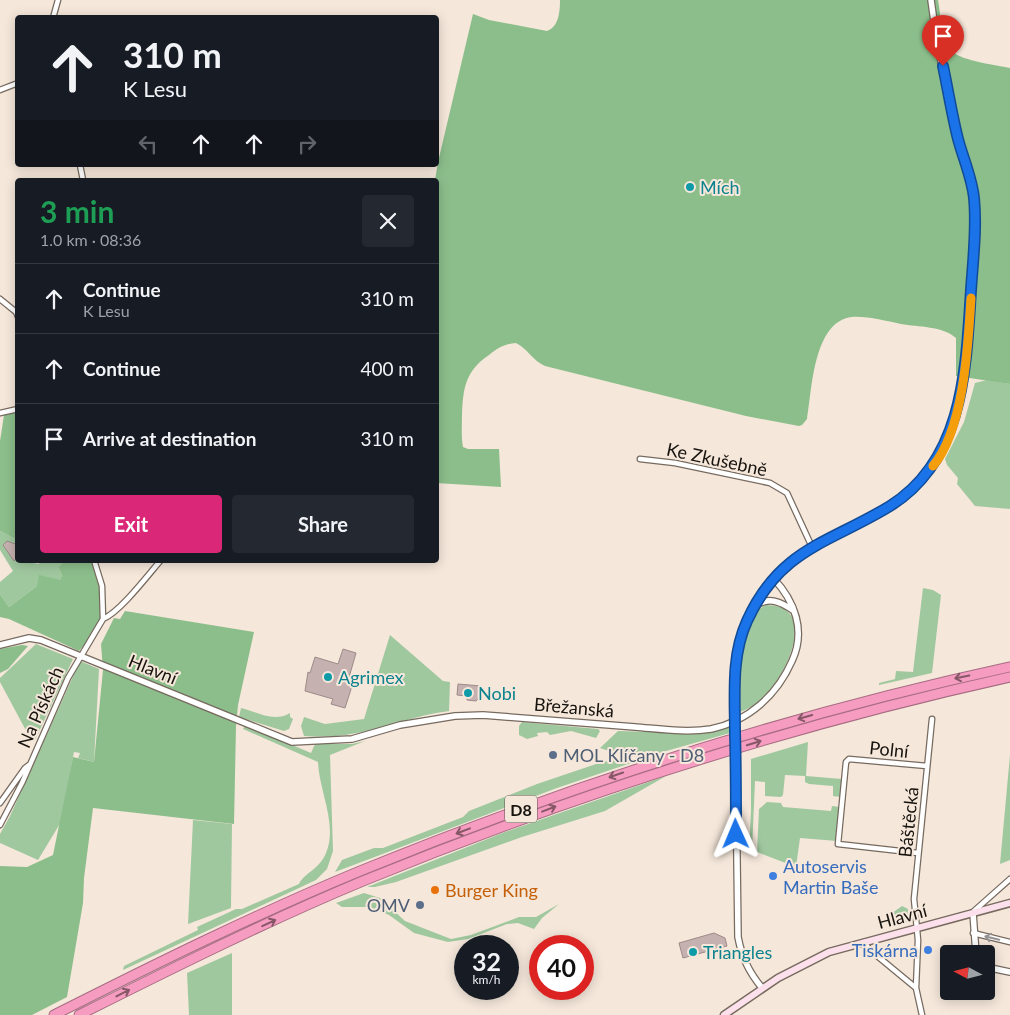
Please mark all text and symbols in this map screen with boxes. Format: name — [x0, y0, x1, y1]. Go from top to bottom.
pin — [922, 15, 964, 66]
icon: arrive — [929, 22, 957, 50]
text: 310 m — [123, 33, 222, 75]
icon: ahead — [40, 35, 105, 100]
text: K Lesu — [123, 75, 187, 102]
icon: left — [134, 130, 162, 158]
icon: ahead — [187, 130, 215, 158]
icon: ahead — [240, 130, 268, 158]
icon: right — [293, 130, 321, 158]
place label: Mích — [700, 176, 740, 198]
marker: Mích — [684, 181, 696, 193]
text: 3 min — [40, 193, 114, 229]
button: close — [362, 195, 414, 247]
text: 1.0 km · 08:36 — [40, 230, 141, 249]
text: Continue — [83, 278, 161, 301]
icon: ahead — [40, 285, 68, 313]
text: 310 m — [360, 287, 414, 310]
text: K Lesu — [83, 301, 130, 320]
icon: ahead — [40, 355, 68, 383]
text: Continue — [83, 357, 161, 380]
text: 400 m — [360, 357, 414, 380]
icon: arrive — [40, 425, 68, 453]
text: Arrive at destination — [83, 427, 256, 450]
text: 310 m — [360, 427, 414, 450]
street label: Ke Zkušebně — [665, 438, 769, 480]
button: Exit — [40, 495, 222, 553]
button: Share — [232, 495, 414, 553]
street label: Hlavní — [126, 649, 181, 689]
street label: Na Pískách — [12, 663, 68, 751]
place label: Agrimex — [338, 666, 404, 688]
marker: Agrimex — [322, 671, 334, 683]
one-way arrow — [955, 673, 971, 682]
place label: Nobi — [478, 682, 516, 704]
marker: Nobi — [462, 687, 474, 699]
street label: Břežanská — [533, 693, 615, 721]
one-way arrow — [797, 713, 813, 722]
street label: Polní — [868, 736, 910, 762]
one-way arrow — [745, 737, 761, 747]
place label: MOL Klíčany - D8 — [563, 744, 704, 766]
marker: MOL Klíčany - D8 — [547, 749, 559, 761]
one-way arrow — [609, 771, 624, 780]
street label: Báštěcká — [893, 786, 923, 858]
road number: D8 — [505, 796, 537, 822]
one-way arrow — [541, 804, 557, 813]
position arrow — [709, 807, 761, 859]
one-way arrow — [456, 827, 472, 836]
place label: Autoservis Martin Baše — [783, 855, 878, 898]
marker: Autoservis Martin Baše — [767, 870, 779, 882]
place label: Burger King — [445, 879, 538, 901]
marker: Burger King — [429, 884, 441, 896]
place label: OMV — [367, 894, 411, 916]
marker: OMV — [414, 899, 426, 911]
street label: Hlavní — [875, 899, 930, 933]
one-way arrow — [261, 917, 276, 927]
one-way arrow — [984, 933, 1000, 942]
speed limit sign: 40 — [529, 935, 594, 1000]
place label: Tiskárna — [852, 939, 918, 961]
place label: Triangles — [703, 941, 773, 963]
marker: Tiskárna — [922, 944, 934, 956]
north arrow — [940, 945, 995, 1000]
map controls — [940, 945, 995, 1000]
text: 32 — [472, 946, 501, 976]
marker: Triangles — [687, 946, 699, 958]
text: km/h — [472, 972, 501, 987]
one-way arrow — [115, 988, 130, 998]

